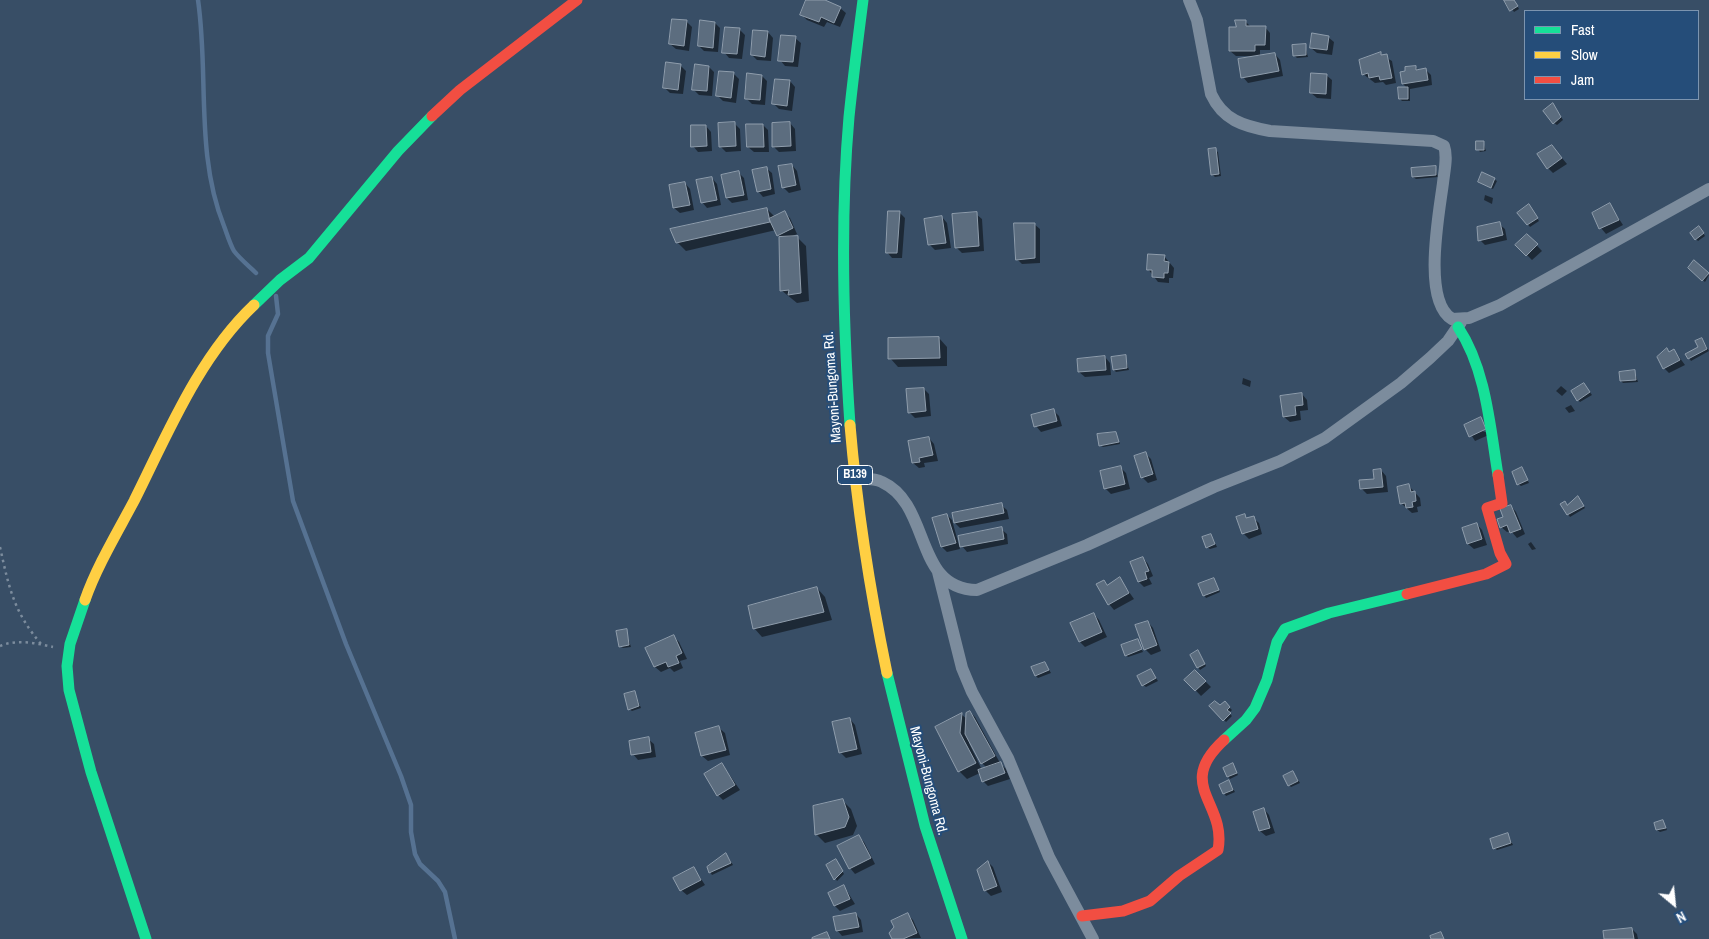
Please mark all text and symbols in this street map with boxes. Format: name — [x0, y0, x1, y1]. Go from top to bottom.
legend — [1524, 10, 1699, 100]
text: Fast — [1571, 19, 1594, 40]
text: Slow — [1571, 44, 1598, 65]
text: Jam — [1571, 69, 1594, 90]
street label: Mayoni-Bungoma Rd. — [821, 331, 845, 443]
road number: B139 — [838, 466, 872, 484]
street label: Mayoni-Bungoma Rd. — [905, 725, 951, 837]
north arrow — [1649, 879, 1699, 929]
text: N — [1673, 907, 1689, 927]

